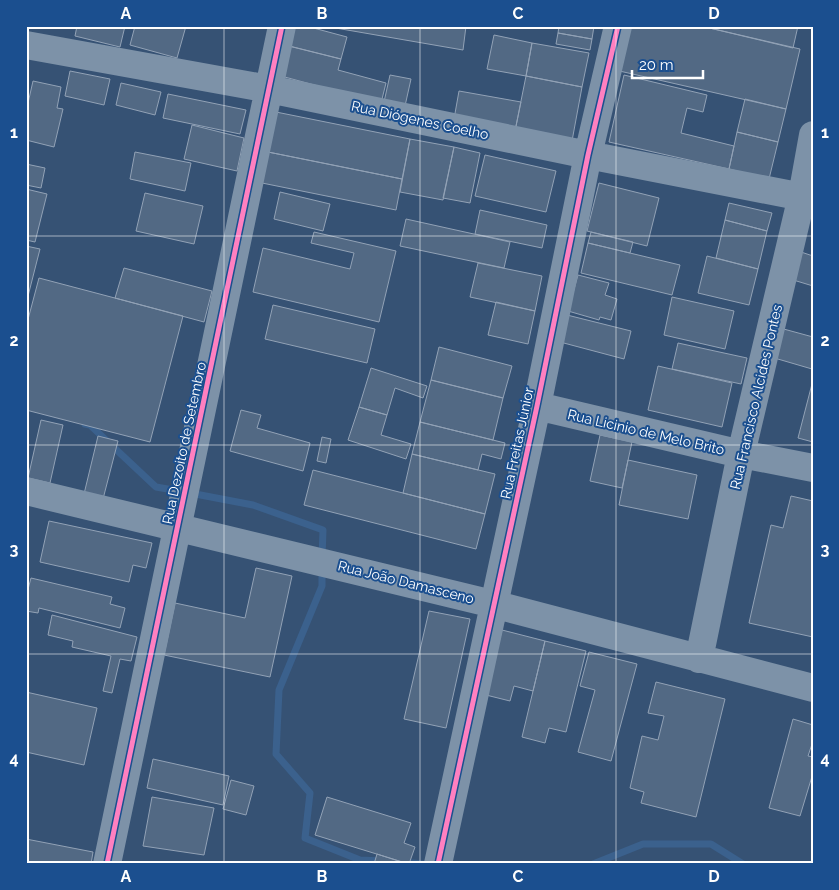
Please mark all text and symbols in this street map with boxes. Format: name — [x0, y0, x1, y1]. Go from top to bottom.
text: A — [121, 4, 132, 23]
text: B — [317, 4, 328, 23]
text: C — [513, 4, 524, 23]
text: D — [708, 4, 720, 23]
scale bar — [632, 48, 703, 80]
text: 20 m — [639, 56, 674, 74]
street label: Rua Diógenes Coelho — [350, 98, 490, 142]
text: 1 — [10, 123, 18, 142]
text: 1 — [821, 123, 829, 142]
street label: Rua Francisco Alcides Pontes — [727, 303, 785, 491]
text: 2 — [9, 331, 19, 350]
text: 2 — [820, 331, 830, 350]
street label: Rua Dezoito de Setembro — [159, 360, 209, 526]
street label: Rua Freitas Júnior — [497, 386, 537, 500]
street label: Rua Licinio de Melo Brito — [566, 406, 726, 458]
text: 3 — [10, 540, 19, 559]
text: 3 — [821, 540, 830, 559]
street label: Rua João Damasceno — [336, 557, 476, 607]
text: 4 — [9, 749, 19, 768]
text: 4 — [820, 749, 830, 768]
text: A — [121, 867, 132, 886]
text: B — [317, 867, 328, 886]
text: C — [513, 867, 524, 886]
text: D — [708, 867, 720, 886]

